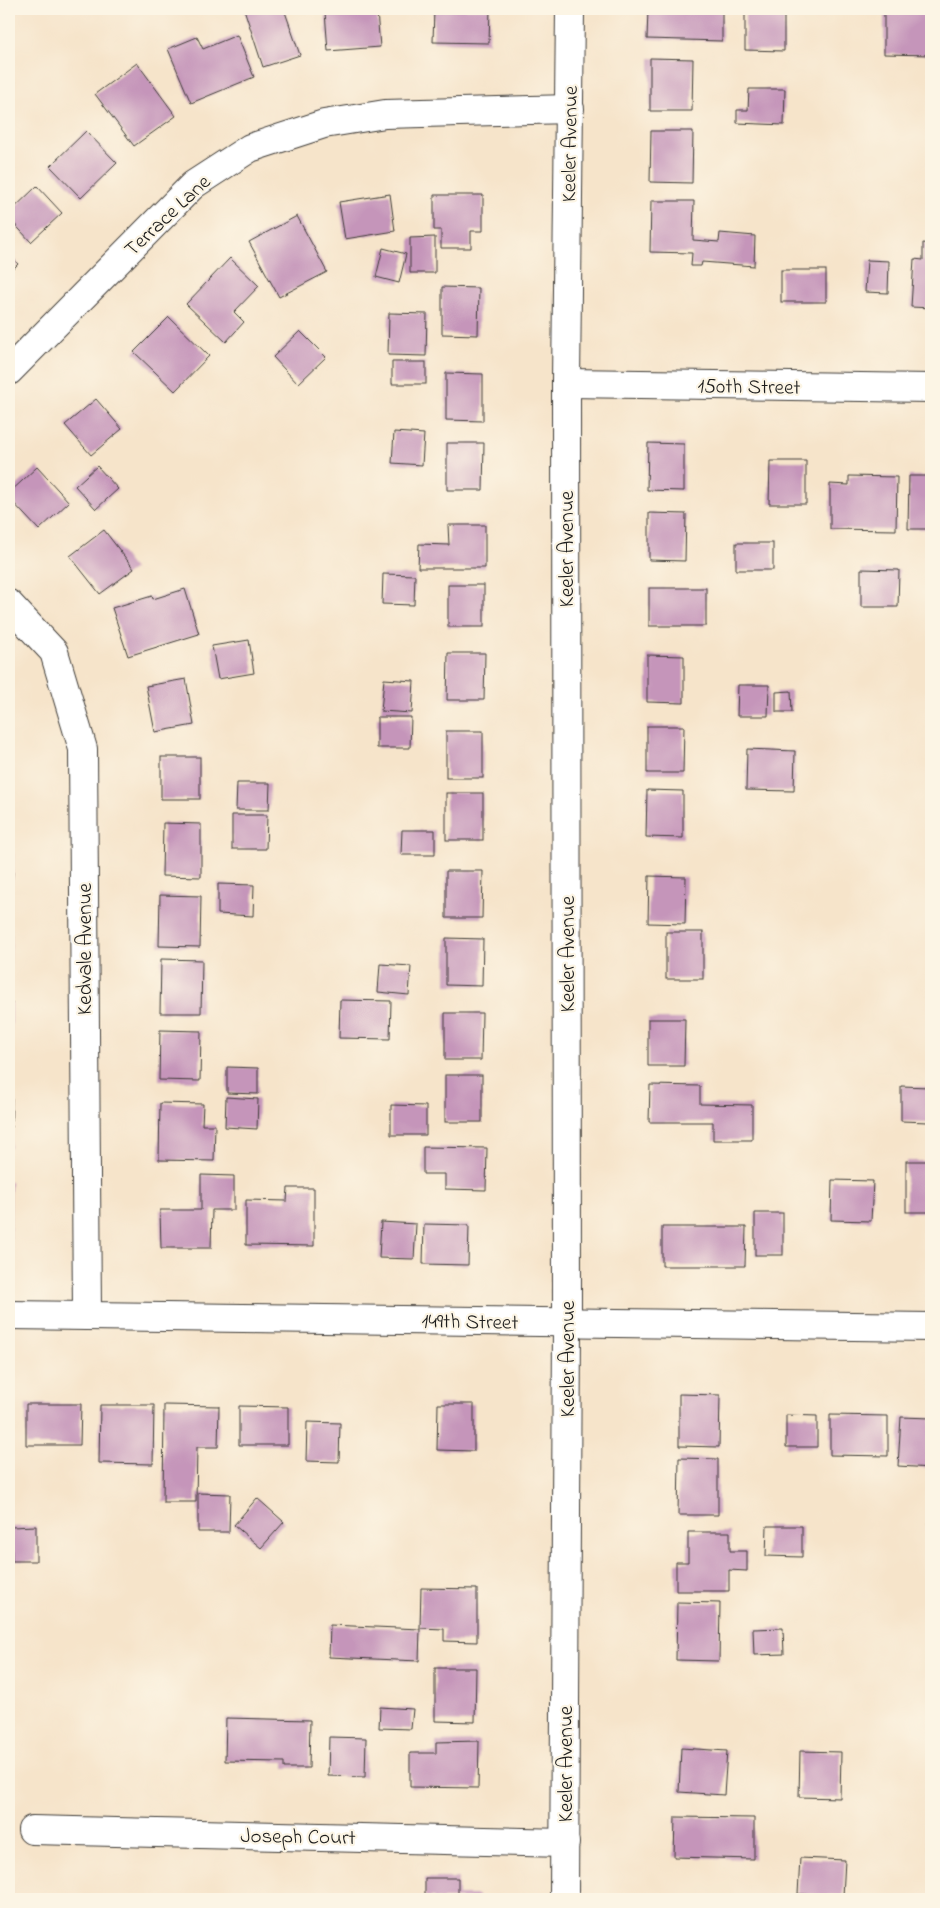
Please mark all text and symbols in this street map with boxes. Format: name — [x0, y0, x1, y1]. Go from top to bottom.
street label: Keeler Avenue — [555, 85, 587, 203]
street label: Terrace Lane — [118, 168, 219, 264]
street label: 150th Street — [697, 372, 801, 404]
street label: Keeler Avenue — [553, 490, 583, 607]
street label: Kedvale Avenue — [71, 883, 101, 1015]
street label: Keeler Avenue — [554, 895, 584, 1012]
street label: Keeler Avenue — [554, 1300, 584, 1417]
street label: 149th Street — [421, 1307, 519, 1339]
street label: Keeler Avenue — [552, 1705, 582, 1822]
street label: Joseph Court — [240, 1822, 356, 1854]

